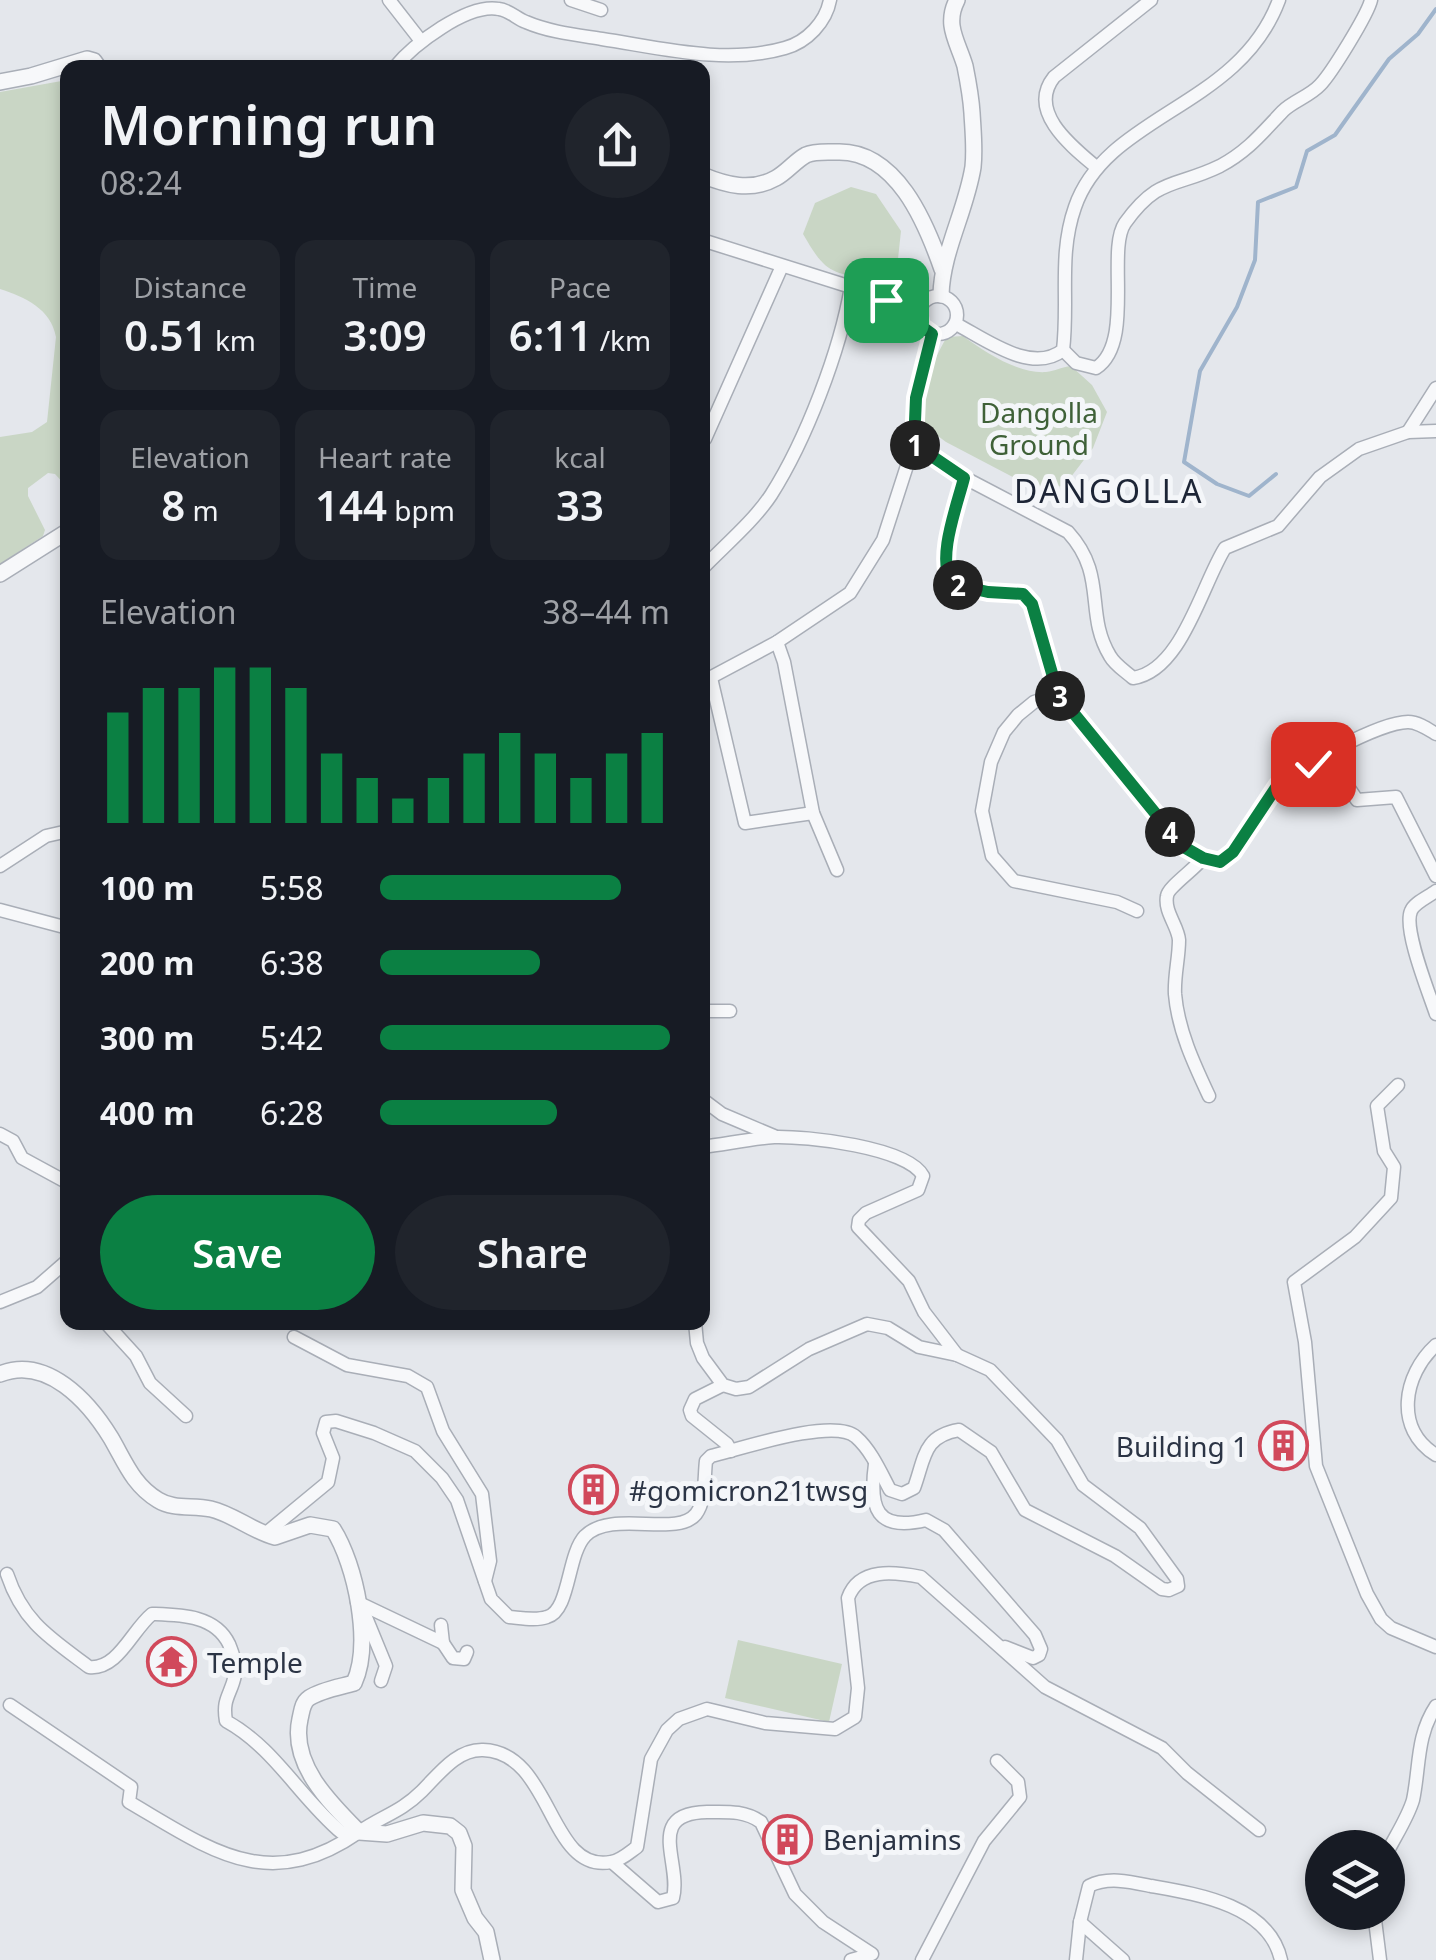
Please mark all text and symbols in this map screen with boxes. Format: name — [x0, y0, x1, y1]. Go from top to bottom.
text: Morning run — [100, 86, 437, 161]
button: share — [565, 93, 670, 198]
text: 08:24 — [100, 161, 182, 204]
pin — [844, 258, 929, 343]
text: Distance — [133, 268, 247, 306]
text: Time — [353, 268, 417, 306]
text: Pace — [549, 268, 611, 306]
icon: arrive — [859, 273, 914, 328]
text: 0.51 — [124, 306, 208, 363]
text: 3:09 — [343, 306, 427, 363]
text: 6:11 — [509, 306, 592, 363]
text: km — [208, 321, 256, 359]
text: /km — [592, 321, 651, 359]
park label: Dangolla Ground — [980, 393, 1098, 463]
pin: 1 — [890, 420, 940, 470]
text: 1 — [907, 426, 923, 464]
text: Elevation — [130, 438, 250, 476]
text: Heart rate — [318, 438, 452, 476]
text: kcal — [554, 438, 606, 476]
district label: DANGOLLA — [1014, 469, 1204, 512]
text: 8 — [161, 476, 185, 533]
text: 144 — [315, 476, 387, 533]
text: 33 — [556, 476, 604, 533]
text: m — [185, 491, 219, 529]
text: bpm — [387, 491, 455, 529]
pin: 2 — [933, 560, 983, 610]
text: 2 — [950, 566, 966, 604]
text: Elevation — [100, 590, 237, 633]
text: 38–44 m — [543, 590, 670, 633]
pin: 3 — [1035, 671, 1085, 721]
text: 3 — [1052, 677, 1068, 715]
pin — [1271, 722, 1356, 807]
icon: check — [1286, 737, 1341, 792]
pin: 4 — [1145, 807, 1195, 857]
text: 4 — [1162, 813, 1178, 851]
text: 100 m — [100, 866, 194, 909]
text: 5:58 — [260, 866, 324, 909]
text: 200 m — [100, 941, 194, 984]
text: 6:38 — [260, 941, 324, 984]
text: 300 m — [100, 1016, 194, 1059]
text: 5:42 — [260, 1016, 324, 1059]
text: 400 m — [100, 1091, 194, 1134]
text: 6:28 — [260, 1091, 324, 1134]
button: Save — [100, 1195, 375, 1310]
button: Share — [395, 1195, 670, 1310]
building icon: Building 1 — [1257, 1420, 1309, 1472]
place label: Building 1 — [1116, 1427, 1248, 1465]
building icon: #gomicron21twsg — [568, 1464, 620, 1516]
place label: #gomicron21twsg — [629, 1471, 868, 1509]
temple icon: Temple — [146, 1636, 198, 1688]
place label: Temple — [207, 1643, 303, 1681]
building icon: Benjamins — [762, 1813, 814, 1865]
place label: Benjamins — [823, 1820, 961, 1858]
map controls — [1305, 1830, 1405, 1930]
button: layers — [1305, 1830, 1405, 1930]

